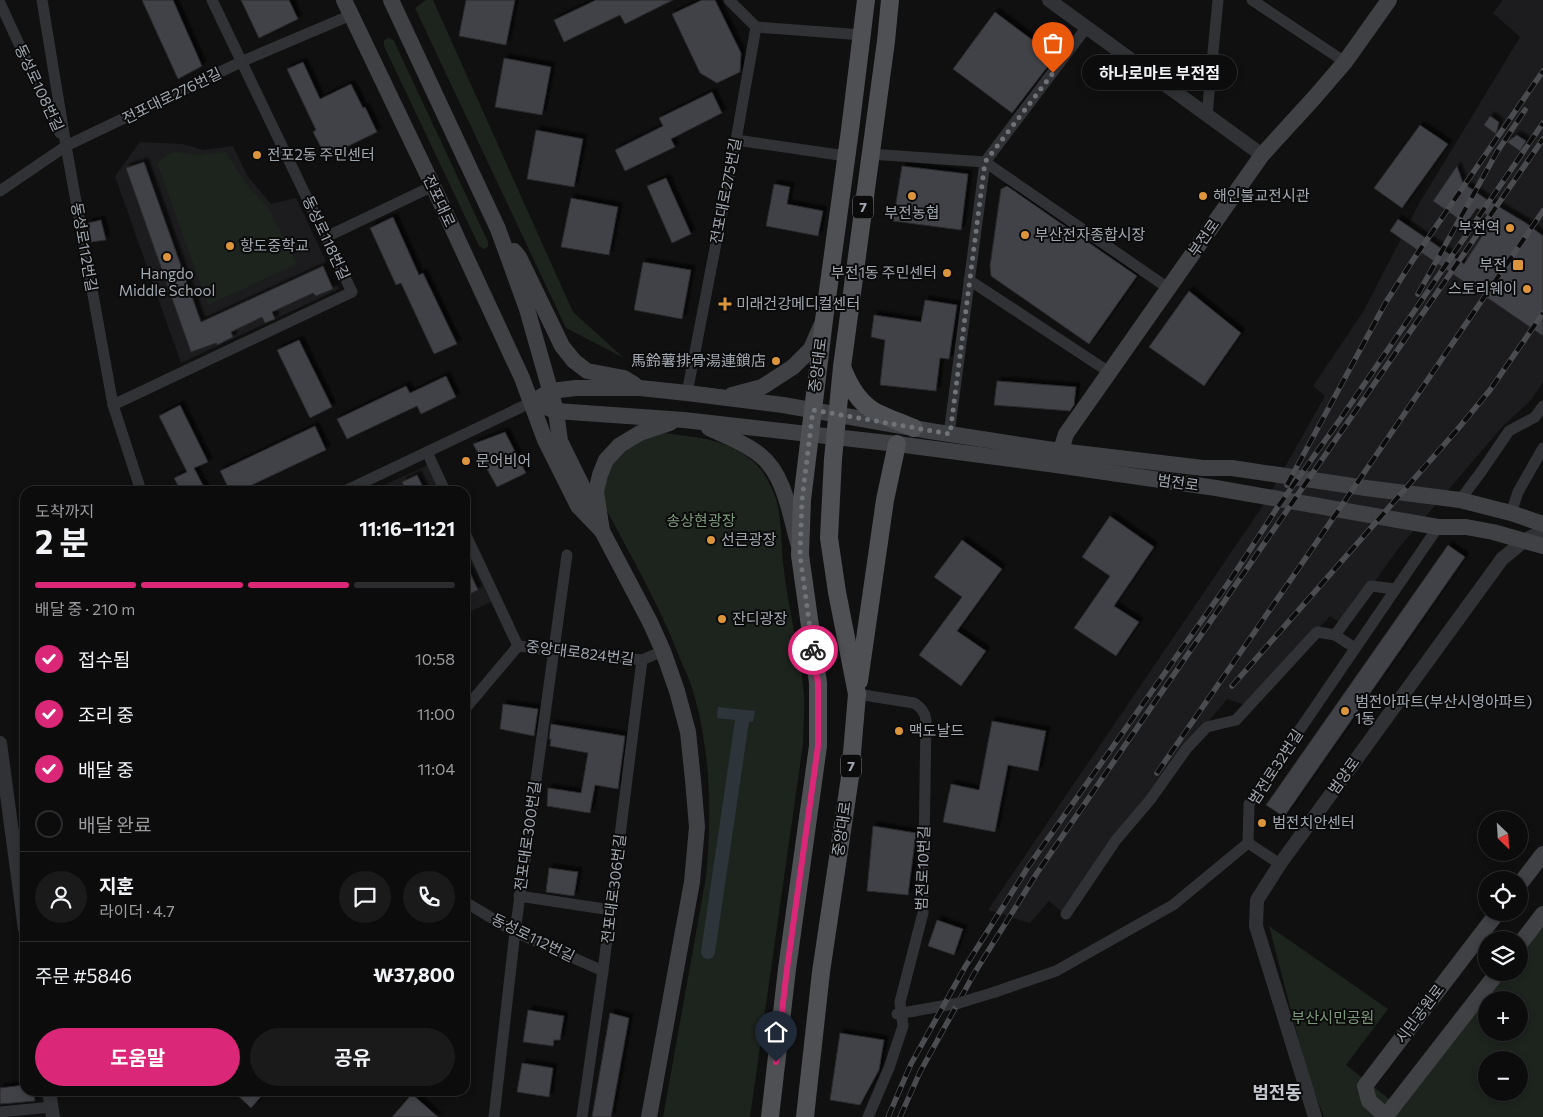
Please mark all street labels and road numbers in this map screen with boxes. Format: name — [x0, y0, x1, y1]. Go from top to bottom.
street label: 동성로108번길 — [12, 41, 68, 134]
street label: 전포대로276번길 — [119, 63, 224, 127]
street label: 전포대로275번길 — [706, 136, 744, 245]
street label: 전포대로 — [420, 172, 460, 229]
street label: 동성로118번길 — [300, 193, 354, 283]
road number: 7 — [853, 196, 873, 218]
street label: 동성로112번길 — [68, 201, 102, 293]
street label: 부전로 — [1184, 215, 1222, 260]
street label: 중앙대로 — [805, 336, 829, 393]
street label: 범전로 — [1156, 470, 1200, 494]
street label: 중앙대로824번길 — [525, 636, 635, 668]
street label: 범전로32번길 — [1244, 726, 1306, 807]
street label: 범양로 — [1324, 753, 1363, 797]
road number: 7 — [841, 754, 861, 778]
street label: 전포대로300번길 — [510, 780, 544, 892]
street label: 중앙대로 — [828, 800, 854, 857]
street label: 범전로10번길 — [912, 825, 932, 911]
street label: 전포대로306번길 — [597, 833, 629, 945]
street label: 동성로112번길 — [489, 909, 578, 965]
street label: 시민공원로 — [1391, 980, 1447, 1046]

